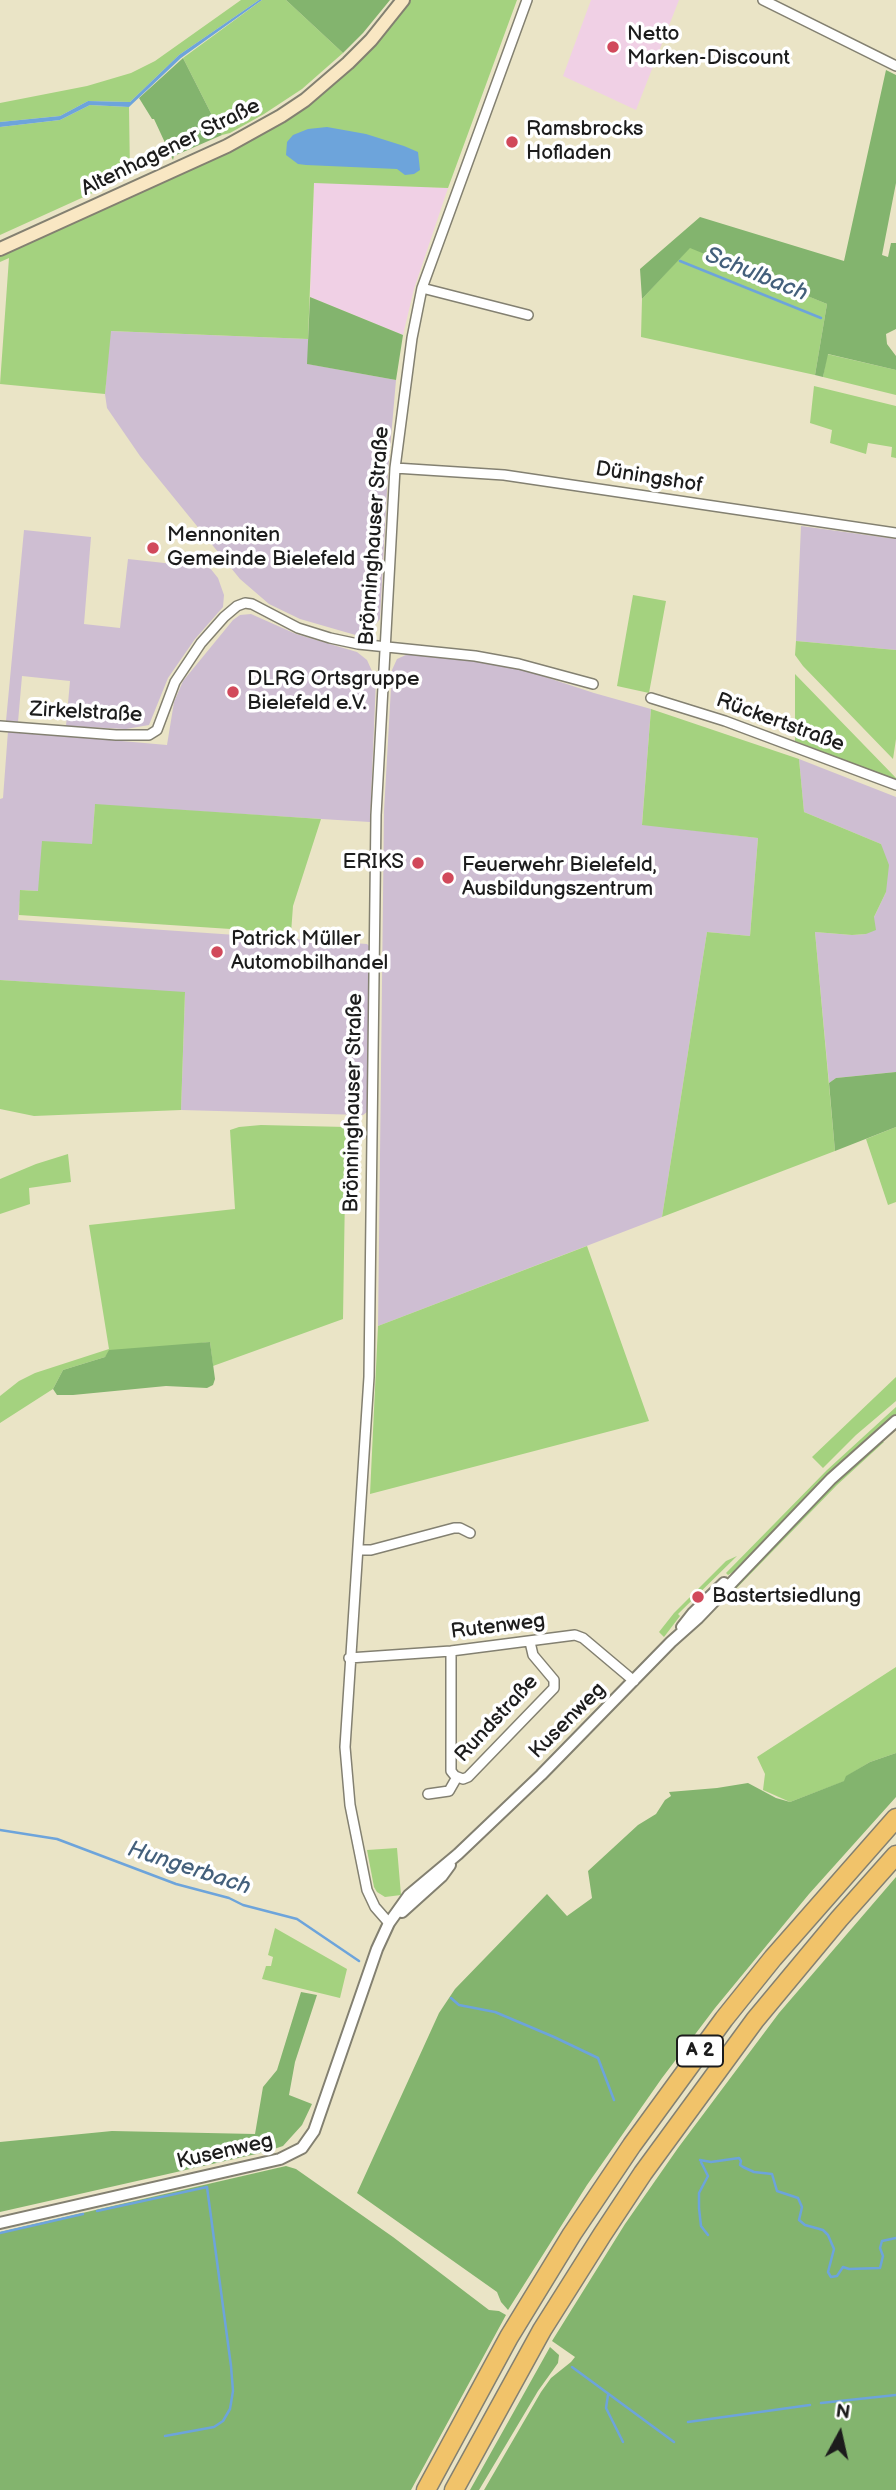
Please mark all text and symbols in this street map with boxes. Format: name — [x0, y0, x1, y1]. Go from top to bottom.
place label: Netto Marken-Discount — [627, 22, 790, 72]
marker: Netto Marken-Discount — [605, 39, 621, 55]
street label: Altenhagener Straße — [78, 94, 264, 202]
place label: Ramsbrocks Hofladen — [526, 117, 643, 167]
marker: Ramsbrocks Hofladen — [504, 134, 520, 150]
water label: Schulbach — [701, 242, 811, 308]
street label: Brönninghauser Straße — [355, 426, 395, 646]
street label: Düningshof — [594, 457, 704, 499]
place label: Mennoniten Gemeinde Bielefeld — [167, 523, 355, 573]
marker: Mennoniten Gemeinde Bielefeld — [145, 540, 161, 556]
place label: DLRG Ortsgruppe Bielefeld e.V. — [247, 667, 419, 717]
marker: DLRG Ortsgruppe Bielefeld e.V. — [225, 684, 241, 700]
street label: Rückertstraße — [713, 688, 847, 758]
street label: Zirkelstraße — [29, 697, 143, 729]
place label: ERIKS — [342, 850, 404, 876]
place label: Feuerwehr Bielefeld, Ausbildungszentrum — [462, 853, 657, 903]
marker: ERIKS — [410, 855, 426, 871]
marker: Feuerwehr Bielefeld, Ausbildungszentrum — [440, 870, 456, 886]
place label: Patrick Müller Automobilhandel — [231, 927, 388, 977]
marker: Patrick Müller Automobilhandel — [209, 944, 225, 960]
street label: Brönninghauser Straße — [339, 993, 369, 1213]
place label: Bastertsiedlung — [712, 1584, 861, 1610]
marker: Bastertsiedlung — [690, 1589, 706, 1605]
street label: Rutenweg — [449, 1609, 547, 1645]
street label: Rundstraße — [450, 1670, 544, 1768]
street label: Kusenweg — [524, 1677, 612, 1765]
water label: Hungerbach — [124, 1836, 254, 1902]
road number: A 2 — [677, 2036, 723, 2066]
street label: Kusenweg — [174, 2129, 276, 2175]
north arrow — [805, 2399, 875, 2469]
text: N — [834, 2400, 852, 2425]

